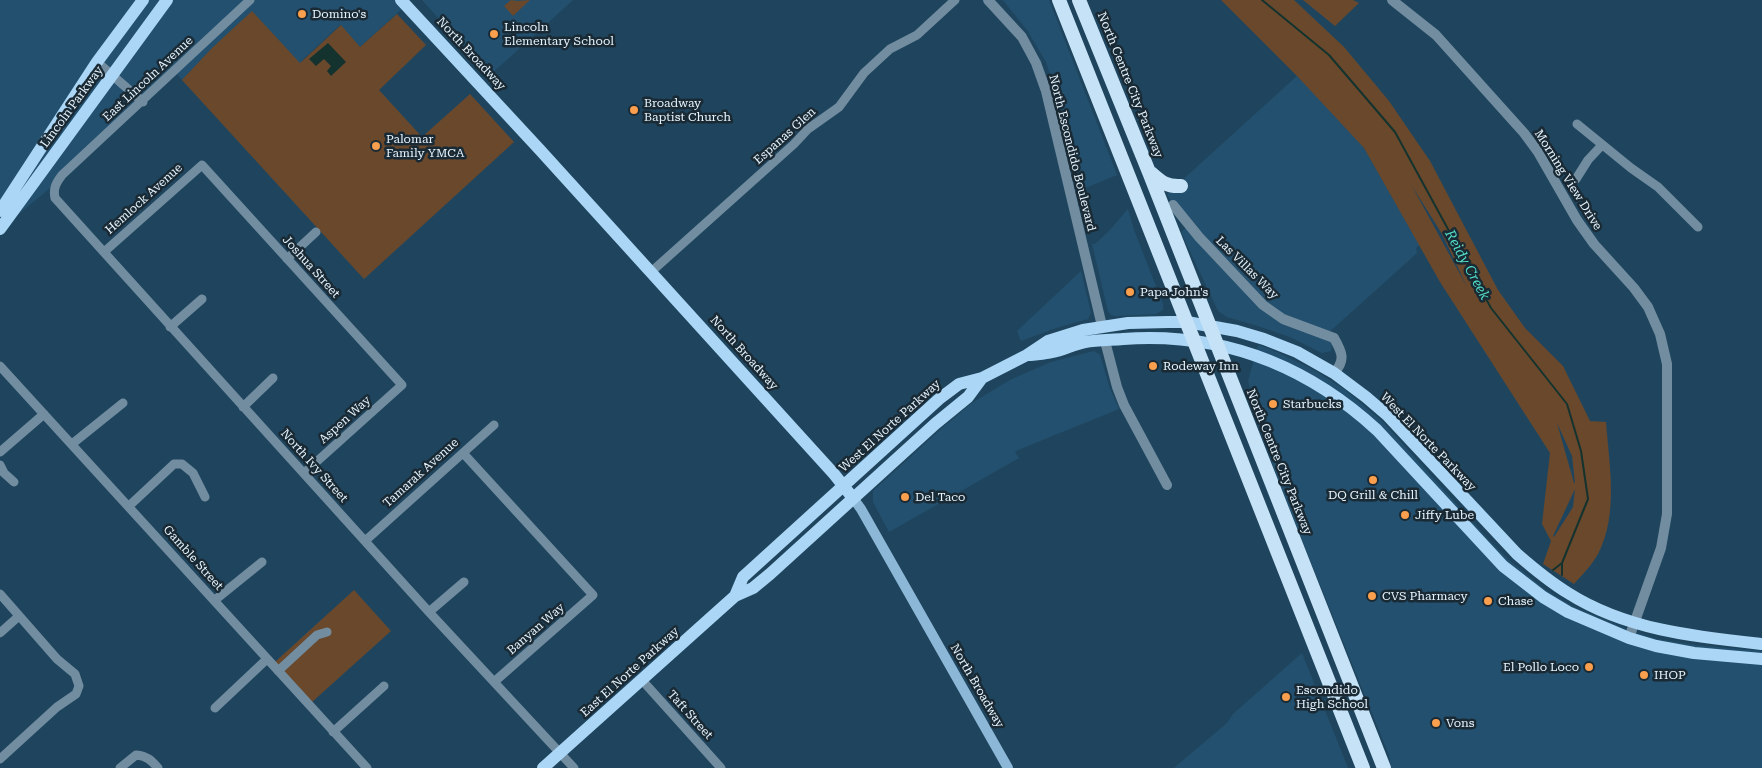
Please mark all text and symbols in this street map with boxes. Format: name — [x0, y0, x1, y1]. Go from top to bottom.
place label: Domino's — [312, 7, 366, 21]
marker: Domino's — [296, 8, 308, 20]
street label: North Centre City Parkway — [1094, 10, 1166, 160]
street label: North Broadway — [434, 15, 508, 93]
place label: Lincoln Elementary School — [504, 20, 614, 48]
marker: Lincoln Elementary School — [488, 28, 500, 40]
street label: East Lincoln Avenue — [100, 33, 196, 125]
street label: Lincoln Parkway — [38, 64, 106, 150]
street label: North Escondido Boulevard — [1046, 73, 1098, 233]
place label: Broadway Baptist Church — [644, 96, 731, 124]
marker: Broadway Baptist Church — [628, 104, 640, 116]
street label: Espanas Glen — [751, 105, 819, 167]
street label: Morning View Drive — [1531, 127, 1605, 233]
place label: Palomar Family YMCA — [386, 132, 464, 160]
marker: Palomar Family YMCA — [370, 140, 382, 152]
street label: Hemlock Avenue — [103, 161, 185, 237]
water label: Reidy Creek — [1441, 227, 1493, 303]
street label: Joshua Street — [279, 233, 343, 301]
street label: Las Villas Way — [1213, 234, 1281, 302]
place label: Papa John's — [1140, 285, 1208, 299]
marker: Papa John's — [1124, 286, 1136, 298]
street label: North Broadway — [707, 313, 781, 393]
place label: Rodeway Inn — [1163, 359, 1239, 373]
marker: Rodeway Inn — [1147, 360, 1159, 372]
street label: West El Norte Parkway — [836, 377, 944, 475]
street label: North Centre City Parkway — [1243, 387, 1315, 537]
street label: West El Norte Parkway — [1377, 390, 1479, 494]
street label: Aspen Way — [316, 393, 374, 447]
place label: Starbucks — [1283, 397, 1341, 411]
marker: Starbucks — [1267, 398, 1279, 410]
street label: North Ivy Street — [277, 426, 351, 506]
street label: Tamarak Avenue — [380, 435, 462, 511]
marker: DQ Grill & Chill — [1367, 474, 1379, 486]
place label: DQ Grill & Chill — [1328, 488, 1418, 502]
place label: Del Taco — [915, 490, 965, 504]
marker: Del Taco — [899, 491, 911, 503]
place label: Jiffy Lube — [1415, 508, 1474, 522]
marker: Jiffy Lube — [1399, 509, 1411, 521]
street label: Gamble Street — [160, 523, 226, 593]
place label: CVS Pharmacy — [1382, 589, 1468, 603]
marker: CVS Pharmacy — [1366, 590, 1378, 602]
place label: Chase — [1498, 594, 1533, 608]
marker: Chase — [1482, 595, 1494, 607]
street label: Banyan Way — [504, 600, 568, 658]
street label: East El Norte Parkway — [578, 624, 682, 720]
street label: North Broadway — [947, 642, 1007, 730]
place label: El Pollo Loco — [1503, 660, 1579, 674]
marker: El Pollo Loco — [1583, 661, 1595, 673]
place label: IHOP — [1654, 668, 1686, 682]
marker: IHOP — [1638, 669, 1650, 681]
place label: Escondido High School — [1296, 683, 1368, 711]
street label: Taft Street — [664, 688, 716, 742]
marker: Escondido High School — [1280, 691, 1292, 703]
place label: Vons — [1446, 716, 1475, 730]
marker: Vons — [1430, 717, 1442, 729]

